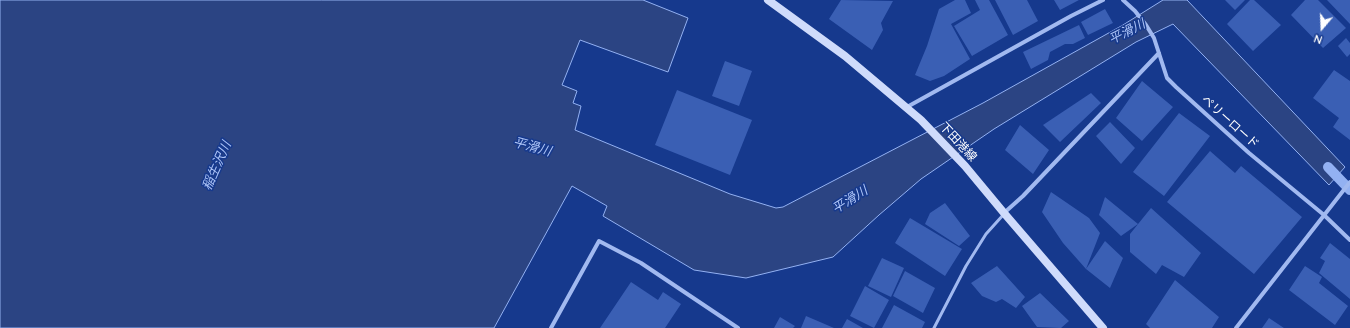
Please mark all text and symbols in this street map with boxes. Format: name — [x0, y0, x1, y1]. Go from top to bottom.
north arrow — [1302, 8, 1342, 48]
water label: 平滑川 — [1106, 16, 1148, 48]
text: N — [1312, 31, 1324, 47]
street label: ペリーロード — [1198, 93, 1262, 151]
street label: 下田港線 — [936, 120, 980, 164]
water label: 平滑川 — [511, 134, 553, 160]
water label: 稲生沢川 — [199, 139, 235, 193]
water label: 平滑川 — [829, 183, 871, 217]

